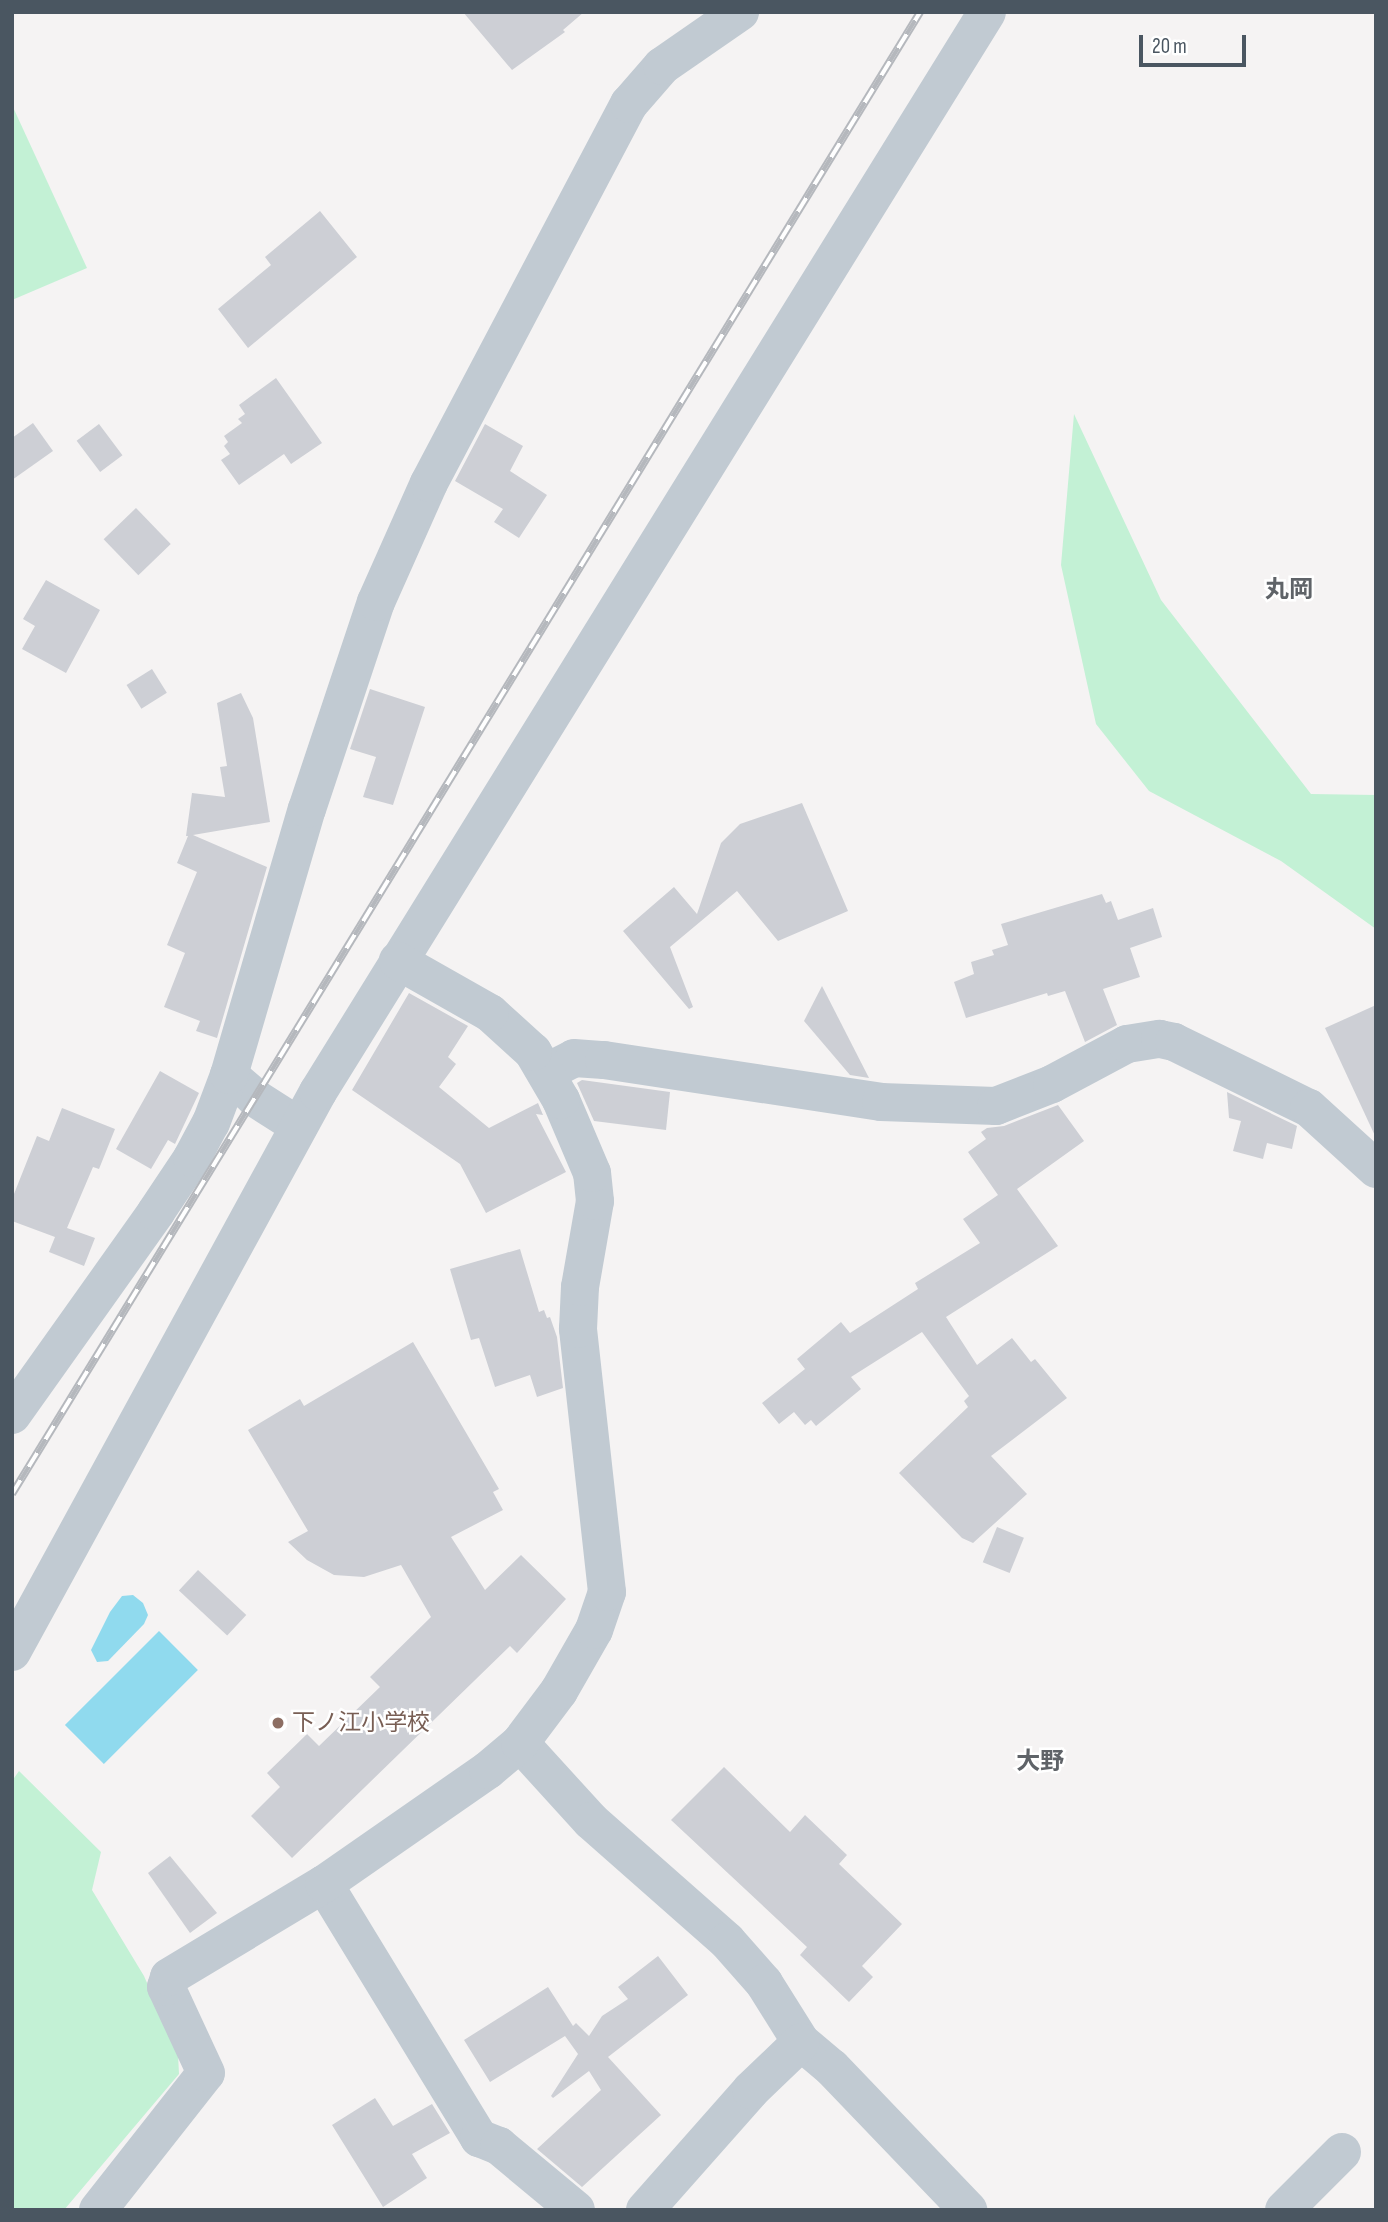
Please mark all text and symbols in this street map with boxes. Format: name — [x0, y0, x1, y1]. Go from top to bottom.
scale bar — [1143, 21, 1250, 65]
text: 20 m — [1152, 34, 1187, 59]
district label: 丸岡 — [1265, 576, 1313, 604]
place label: 下ノ江小学校 — [292, 1709, 430, 1737]
marker: 下ノ江小学校 — [270, 1715, 286, 1731]
district label: 大野 — [1016, 1748, 1064, 1776]

